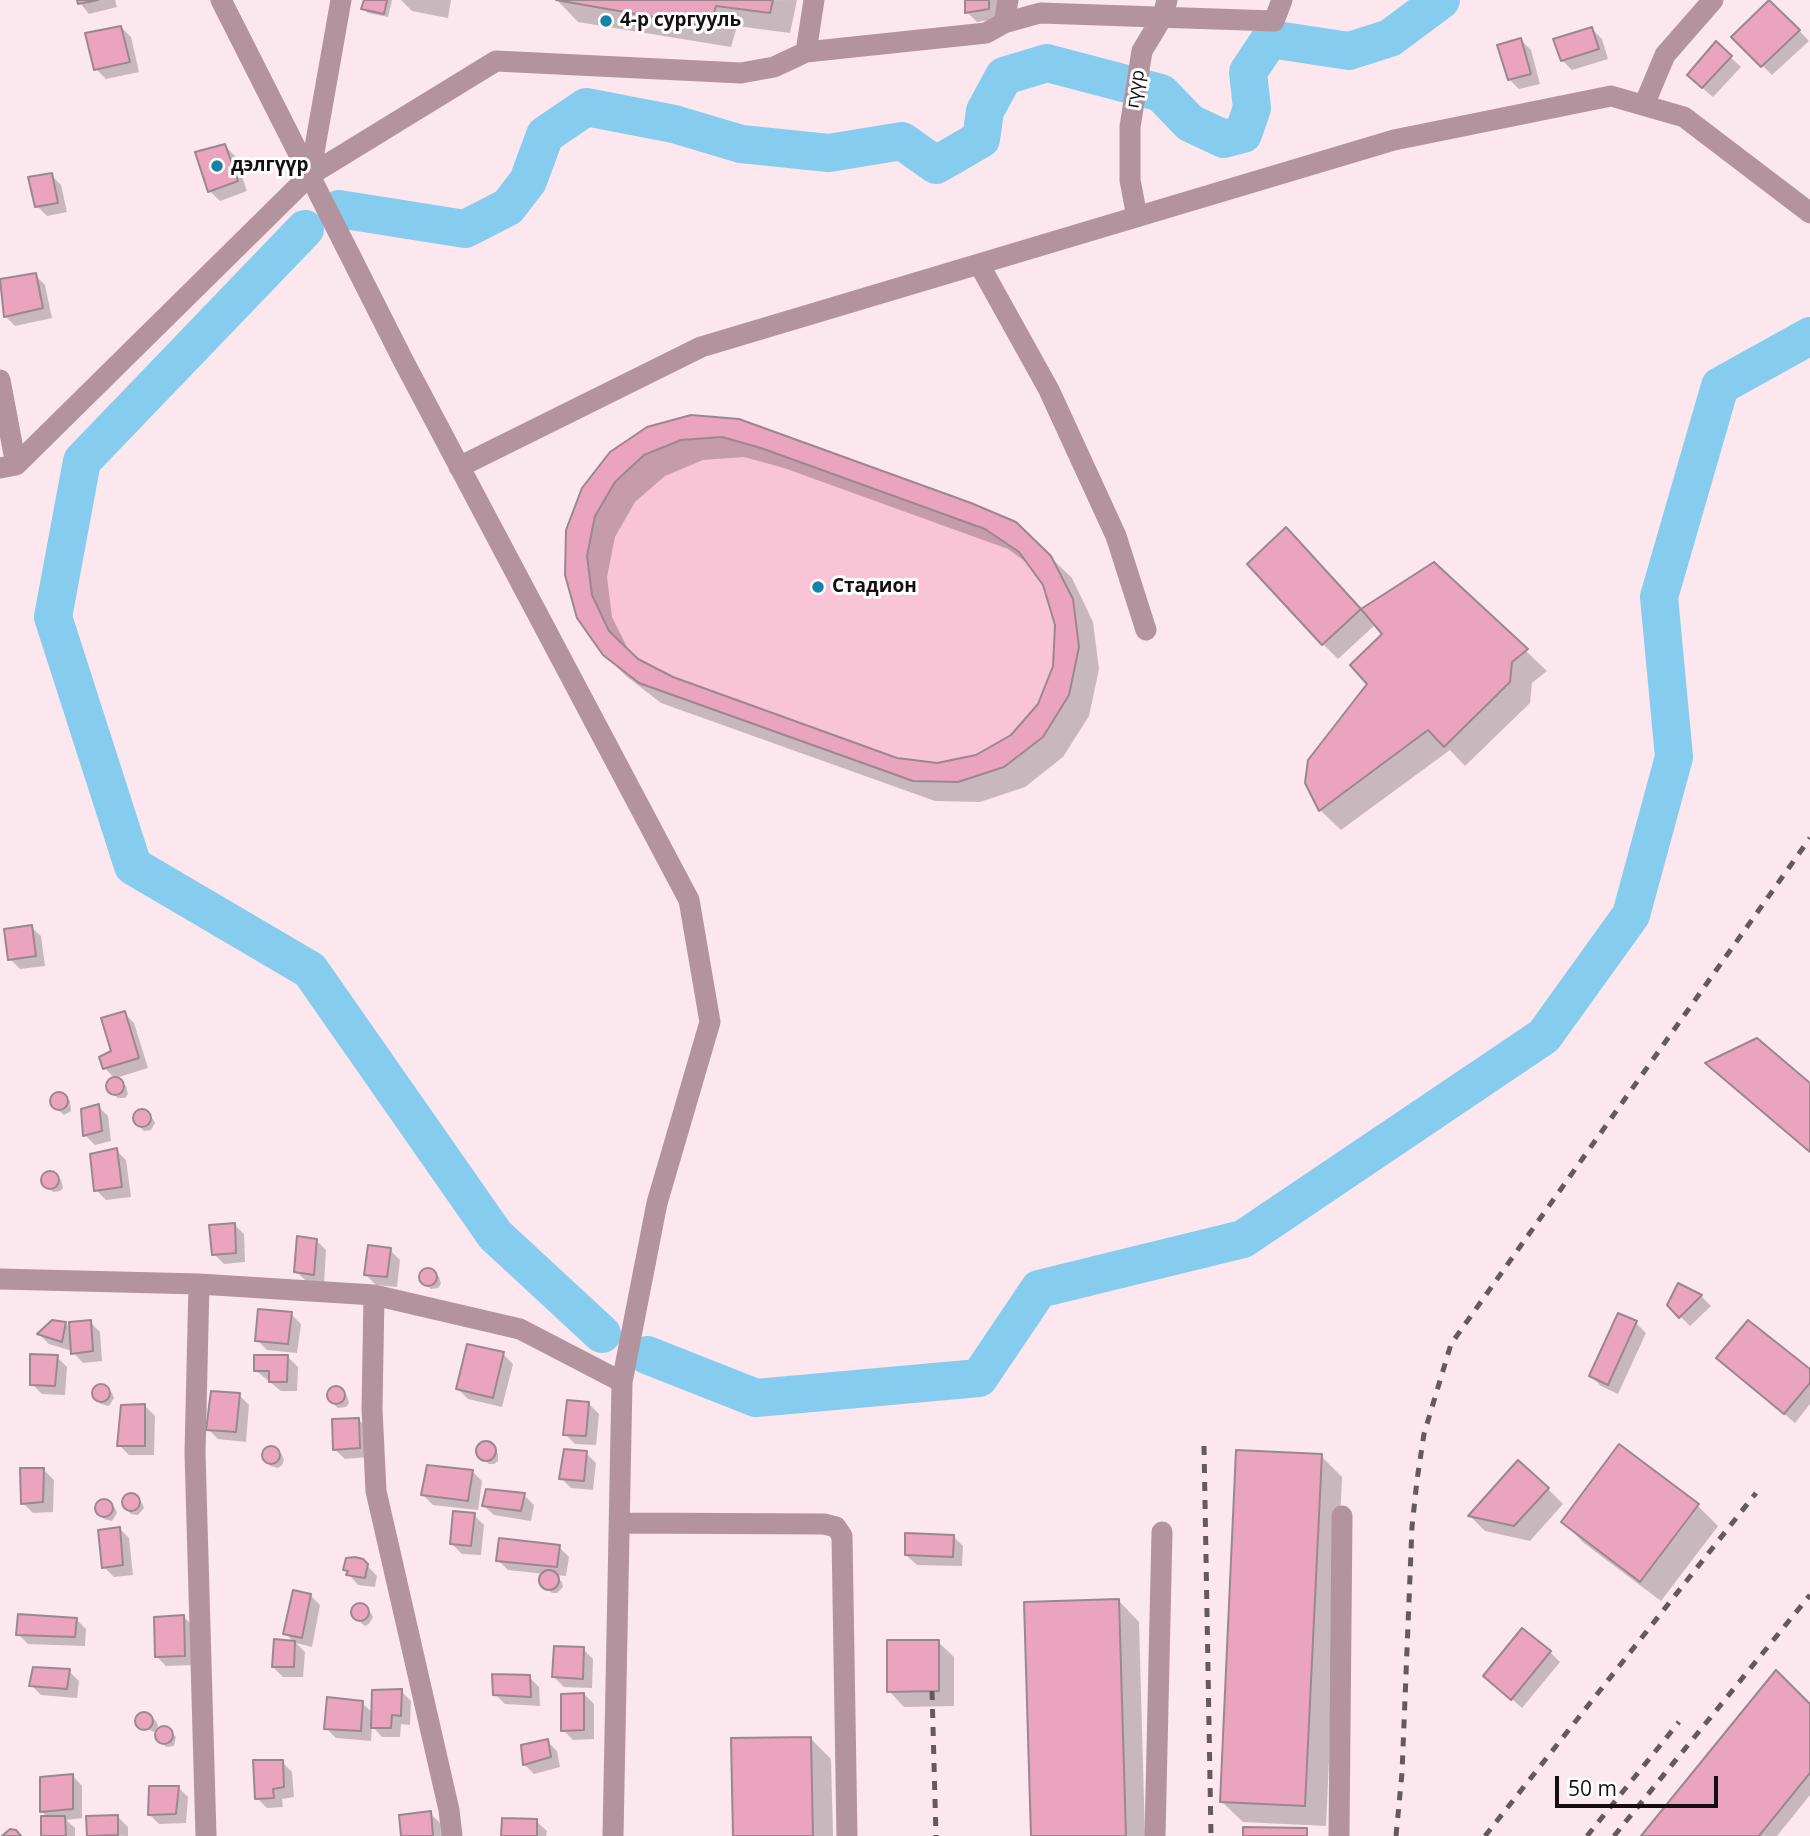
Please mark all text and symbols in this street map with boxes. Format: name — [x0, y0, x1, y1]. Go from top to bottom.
place label: 4-р сургууль — [620, 10, 741, 32]
marker: 4-р сургууль — [598, 13, 614, 29]
street label: гүүр — [1122, 68, 1150, 110]
place label: дэлгүүр — [231, 155, 309, 177]
marker: дэлгүүр — [209, 158, 225, 174]
place label: Стадион — [832, 576, 917, 598]
marker: Стадион — [810, 579, 826, 595]
scale bar — [1558, 1762, 1721, 1806]
text: 50 m — [1568, 1774, 1617, 1802]

